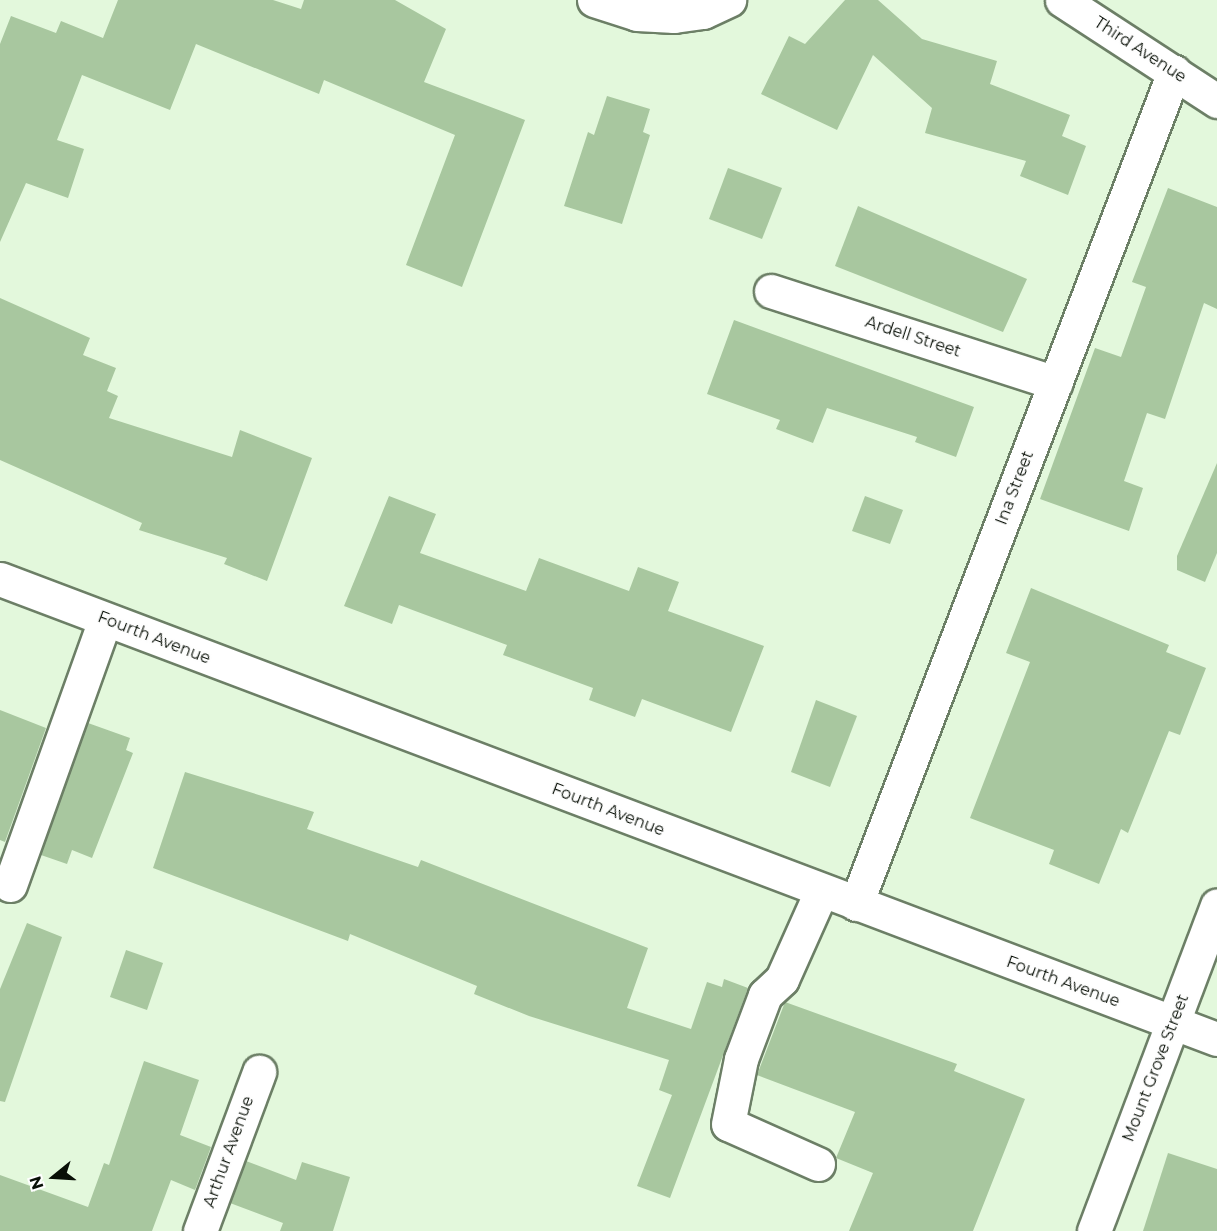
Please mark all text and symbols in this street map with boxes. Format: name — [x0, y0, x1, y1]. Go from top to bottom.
street label: Third Avenue — [1090, 13, 1190, 87]
street label: Ardell Street — [863, 313, 963, 361]
street label: Ina Street — [992, 448, 1038, 528]
street label: Fourth Avenue — [95, 608, 213, 668]
street label: Fourth Avenue — [549, 780, 667, 840]
street label: Fourth Avenue — [1004, 953, 1122, 1011]
street label: Mount Grove Street — [1119, 991, 1193, 1145]
street label: Arthur Avenue — [200, 1094, 258, 1210]
north arrow — [24, 1147, 84, 1207]
text: N — [25, 1174, 47, 1192]

